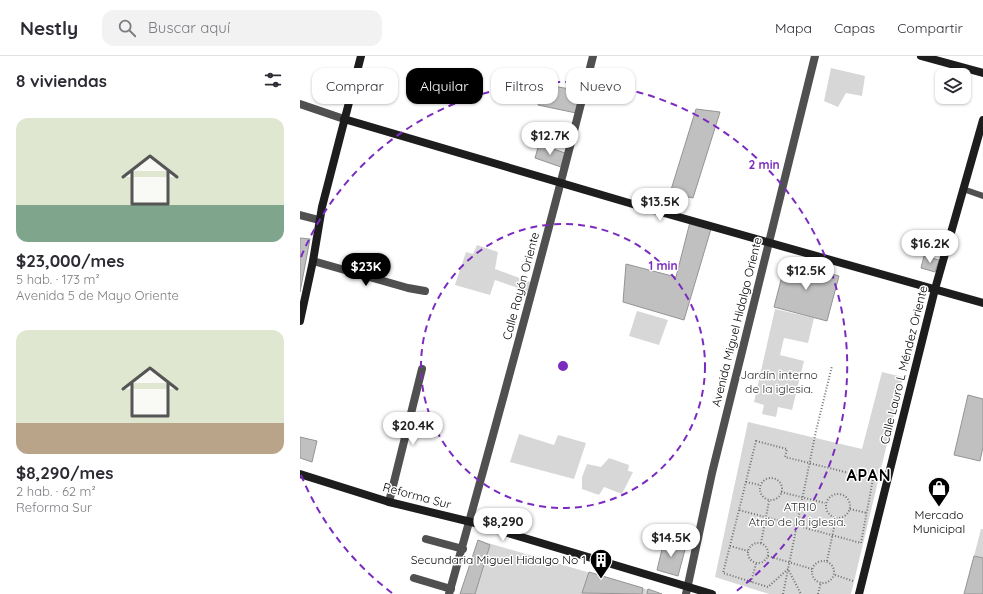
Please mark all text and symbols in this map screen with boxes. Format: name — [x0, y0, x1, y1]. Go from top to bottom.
search box — [102, 10, 382, 46]
text: Nestly — [20, 16, 78, 40]
icon: search — [116, 17, 138, 39]
text: Buscar aquí — [148, 18, 230, 37]
text: Mapa — [775, 19, 812, 37]
text: Capas — [834, 19, 875, 37]
text: Compartir — [897, 19, 963, 37]
chip: Comprar — [312, 68, 398, 104]
chip: Alquilar — [406, 68, 483, 104]
chip: Filtros — [491, 68, 558, 104]
chip: Nuevo — [566, 68, 635, 104]
map controls — [935, 68, 971, 104]
button: layers — [935, 68, 971, 104]
icon: filters — [262, 69, 284, 91]
text: 8 viviendas — [16, 70, 107, 91]
pin: $12.7K — [517, 122, 583, 156]
text: $12.7K — [530, 127, 570, 143]
icon: home — [114, 144, 186, 216]
text: 2 min — [748, 157, 780, 172]
pin: $13.5K — [627, 188, 693, 222]
text: $13.5K — [640, 193, 680, 209]
street label: Calle Rayón Oriente — [499, 230, 542, 341]
pin: $16.2K — [897, 230, 963, 264]
street label: Avenida Miguel Hidalgo Oriente — [708, 235, 765, 408]
text: $16.2K — [910, 235, 950, 251]
text: $23,000/mes — [16, 250, 125, 271]
pin: $23K — [342, 253, 390, 287]
pin: $12.5K — [773, 257, 839, 291]
text: $23K — [351, 258, 381, 274]
text: 1 min — [648, 258, 678, 273]
text: $12.5K — [786, 262, 826, 278]
text: 5 hab. · 173 m² — [16, 271, 100, 287]
street label: Calle Lauro L Méndez Oriente — [877, 284, 931, 446]
text: Avenida 5 de Mayo Oriente — [16, 287, 179, 303]
icon: home — [114, 356, 186, 428]
centre of rings — [556, 359, 570, 373]
park label: Jardín interno de la iglesia. — [740, 367, 818, 396]
pin: $20.4K — [380, 412, 446, 446]
text: $20.4K — [392, 417, 434, 433]
text: $8,290/mes — [16, 462, 113, 483]
district label: APAN — [846, 465, 892, 485]
shop icon: Mercado Municipal — [926, 475, 952, 508]
street label: Reforma Sur — [381, 479, 453, 512]
text: 2 hab. · 62 m² — [16, 483, 96, 499]
text: Reforma Sur — [16, 499, 92, 515]
park label: ATRI0 — [784, 499, 816, 514]
place label: Mercado Municipal — [913, 507, 965, 536]
pin: $8,290 — [470, 508, 536, 542]
text: $8,290 — [482, 513, 524, 529]
park label: Atrio de la iglesia. — [748, 514, 846, 529]
pin: $14.5K — [638, 524, 704, 558]
text: $14.5K — [651, 529, 691, 545]
building icon: Secundaria Miguel Hidalgo No 1 — [588, 547, 614, 580]
place label: Secundaria Miguel Hidalgo No 1 — [411, 552, 586, 567]

